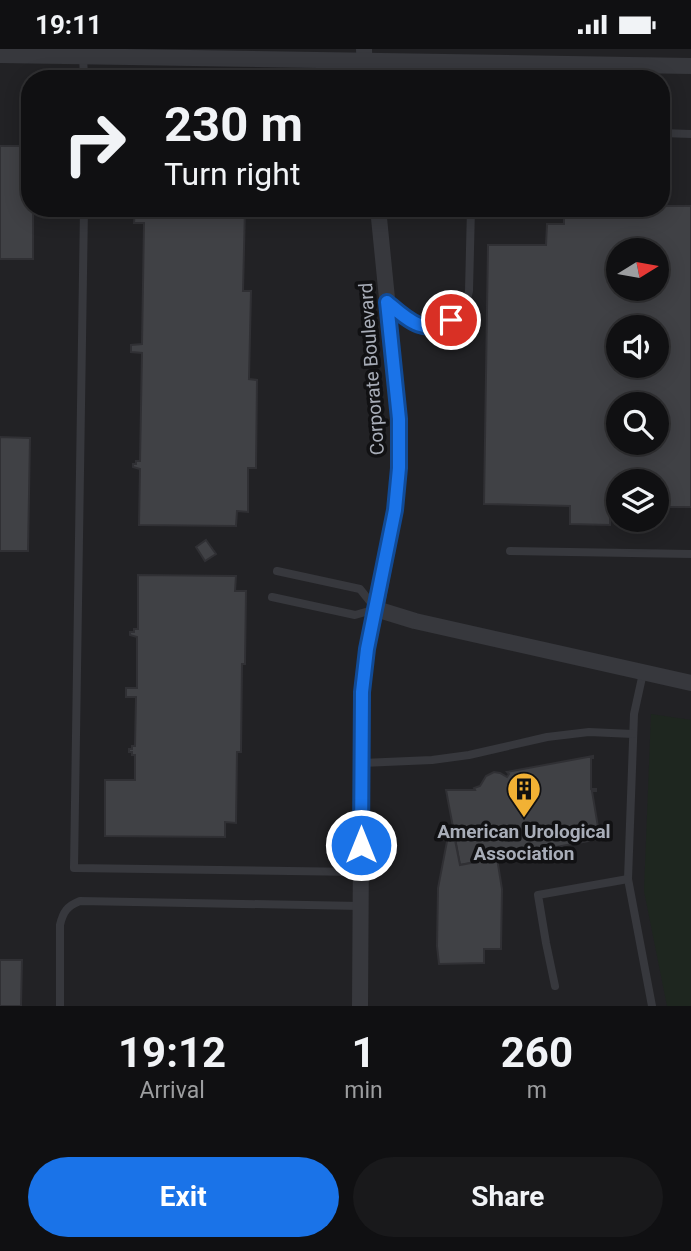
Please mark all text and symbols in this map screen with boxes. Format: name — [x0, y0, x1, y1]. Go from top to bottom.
text: 19:11 — [35, 10, 102, 40]
text: 230 m — [164, 96, 303, 153]
icon: right — [49, 98, 140, 189]
text: Turn right — [164, 155, 300, 193]
north arrow — [606, 238, 668, 301]
map controls — [606, 238, 669, 532]
street label: Corporate Boulevard — [354, 282, 389, 456]
pin — [421, 290, 481, 350]
icon: arrive — [432, 301, 470, 339]
button: sound — [606, 315, 669, 378]
button: search — [606, 392, 669, 455]
button: layers — [606, 469, 669, 532]
building icon: American Urological Association — [505, 770, 543, 819]
position arrow — [324, 808, 398, 882]
place label: American Urological Association — [437, 820, 611, 865]
text: 19:12 — [118, 1028, 226, 1077]
text: 1 — [351, 1028, 376, 1077]
text: 260 — [501, 1028, 573, 1077]
text: Arrival — [139, 1077, 205, 1104]
text: min — [344, 1077, 383, 1104]
text: m — [527, 1077, 547, 1104]
button: Exit — [28, 1157, 339, 1237]
button: Share — [353, 1157, 663, 1237]

